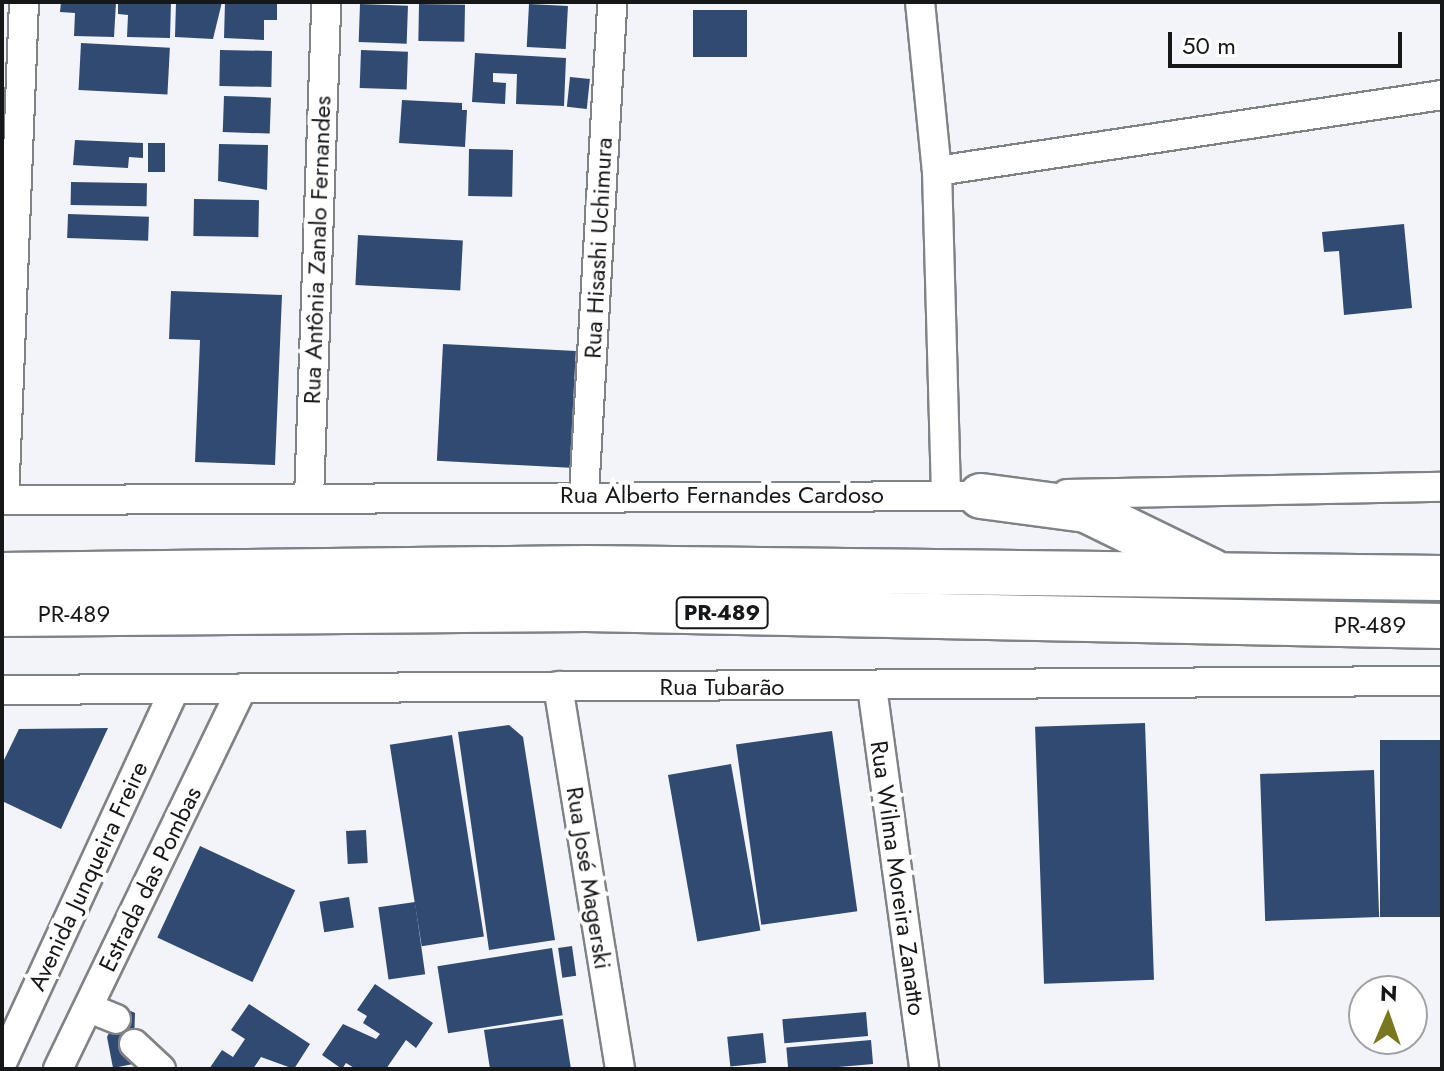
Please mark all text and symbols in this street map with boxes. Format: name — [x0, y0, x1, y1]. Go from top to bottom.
scale bar — [1172, 16, 1406, 66]
text: 50 m — [1182, 28, 1236, 63]
street label: Rua Antônia Zanalo Fernandes — [297, 95, 337, 405]
street label: Rua Hisashi Uchimura — [578, 137, 618, 359]
street label: Rua Alberto Fernandes Cardoso — [560, 481, 884, 509]
road number: PR-489 — [674, 595, 770, 631]
street label: PR-489 — [38, 600, 110, 628]
street label: PR-489 — [1334, 611, 1406, 639]
street label: Rua Tubarão — [660, 673, 784, 701]
street label: Rua Wilma Moreira Zanatto — [864, 739, 932, 1017]
street label: Avenida Junqueira Freire — [22, 757, 154, 995]
street label: Estrada das Pombas — [93, 782, 207, 976]
street label: Rua José Magerski — [560, 785, 618, 971]
north arrow — [1348, 975, 1428, 1055]
text: N — [1379, 977, 1398, 1009]

